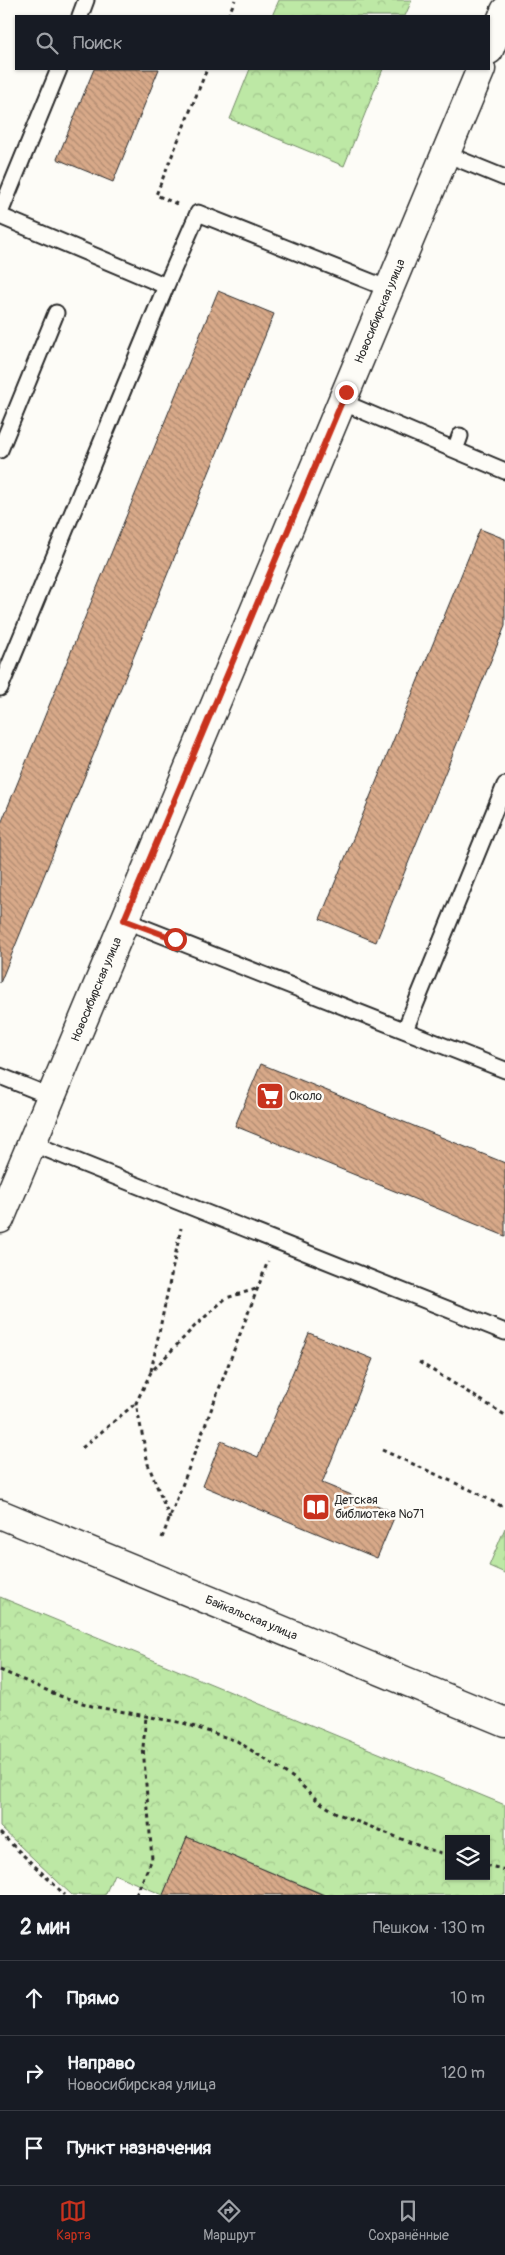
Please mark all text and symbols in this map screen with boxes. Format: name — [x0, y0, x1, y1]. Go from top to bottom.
search box — [15, 15, 490, 70]
icon: search — [33, 29, 61, 57]
text: Поиск — [73, 31, 123, 55]
street label: Новосибирская улица — [352, 257, 409, 366]
route end — [335, 381, 358, 404]
route start — [164, 928, 187, 951]
street label: Новосибирская улица — [68, 935, 125, 1044]
supermarket icon: Около — [255, 1081, 285, 1111]
place label: Около — [289, 1089, 323, 1104]
library icon: Детская библиотека №71 — [301, 1492, 331, 1522]
place label: Детская библиотека №71 — [334, 1493, 424, 1522]
street label: Байкальская улица — [203, 1592, 300, 1644]
map controls — [445, 1835, 490, 1880]
button: layers — [445, 1835, 490, 1880]
text: 2 мин — [20, 1914, 70, 1941]
text: Пешком · 130 m — [373, 1918, 485, 1938]
icon: ahead — [20, 1984, 48, 2012]
text: Прямо — [67, 1986, 119, 2010]
text: 10 m — [450, 1988, 485, 2008]
text: Направо — [67, 2051, 135, 2075]
icon: right — [20, 2059, 48, 2087]
text: 120 m — [441, 2063, 485, 2083]
text: Новосибирская улица — [67, 2075, 216, 2095]
icon: arrive — [20, 2134, 48, 2162]
text: Пункт назначения — [67, 2136, 211, 2160]
tab: Карта — [56, 2197, 91, 2244]
tab: Маршрут — [203, 2197, 256, 2244]
tab: Сохранённые — [368, 2197, 449, 2244]

